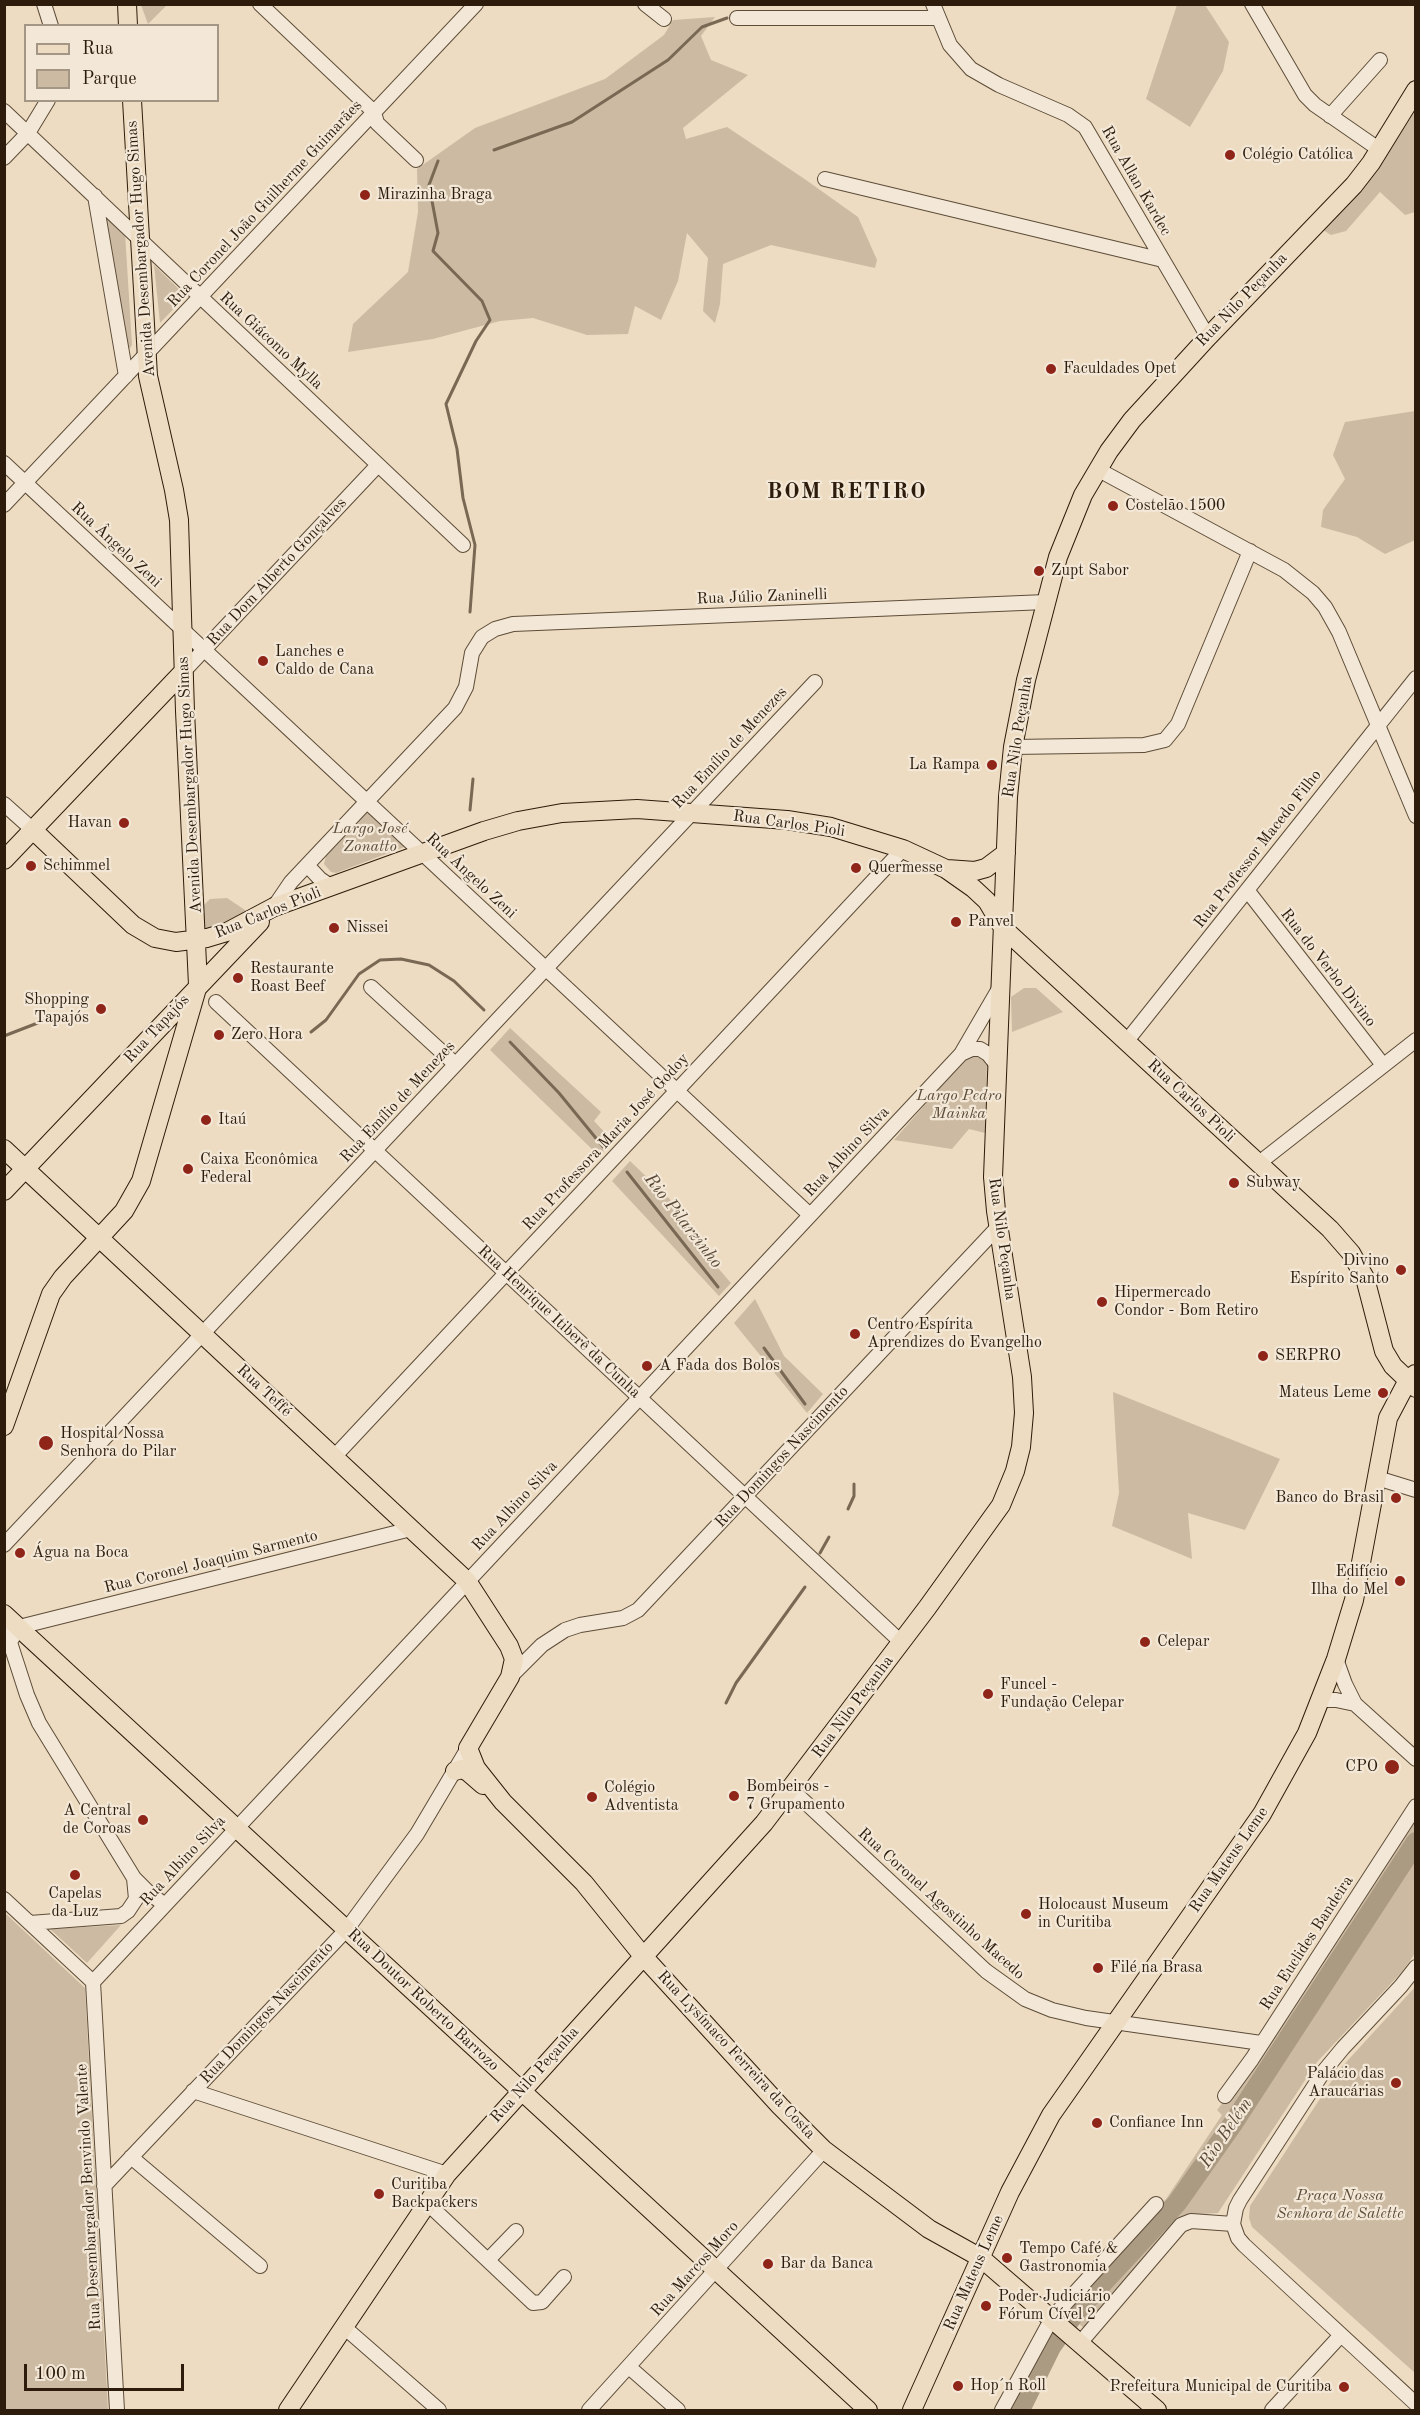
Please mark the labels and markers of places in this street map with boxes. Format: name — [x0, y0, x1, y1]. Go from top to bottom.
place label: Colégio Católica — [1242, 145, 1353, 165]
marker: Colégio Católica — [1223, 148, 1237, 162]
place label: Mirazinha Braga — [377, 185, 492, 205]
marker: Mirazinha Braga — [358, 188, 372, 202]
place label: Faculdades Opet — [1063, 359, 1176, 379]
marker: Faculdades Opet — [1044, 362, 1058, 376]
place label: Costelão 1500 — [1125, 496, 1225, 516]
marker: Costelão 1500 — [1106, 499, 1120, 513]
place label: Zupt Sabor — [1051, 561, 1129, 581]
marker: Zupt Sabor — [1032, 564, 1046, 578]
place label: Lanches e Caldo de Cana — [275, 642, 374, 680]
marker: Lanches e Caldo de Cana — [256, 654, 270, 668]
place label: La Rampa — [909, 755, 980, 775]
marker: La Rampa — [985, 758, 999, 772]
place label: Havan — [67, 813, 112, 833]
marker: Havan — [117, 816, 131, 830]
place label: Schimmel — [43, 856, 110, 876]
place label: Quermesse — [868, 858, 943, 878]
marker: Schimmel — [24, 859, 38, 873]
marker: Quermesse — [849, 861, 863, 875]
place label: Panvel — [968, 912, 1014, 932]
marker: Panvel — [949, 915, 963, 929]
place label: Nissei — [346, 918, 388, 938]
marker: Nissei — [327, 921, 341, 935]
place label: Restaurante Roast Beef — [250, 959, 334, 997]
marker: Restaurante Roast Beef — [231, 971, 245, 985]
place label: Shopping Tapajós — [24, 990, 89, 1028]
marker: Shopping Tapajós — [94, 1002, 108, 1016]
place label: Zero Hora — [231, 1025, 303, 1045]
marker: Zero Hora — [212, 1028, 226, 1042]
place label: Itaú — [218, 1110, 246, 1130]
marker: Itaú — [199, 1113, 213, 1127]
place label: Caixa Econômica Federal — [200, 1150, 318, 1188]
marker: Caixa Econômica Federal — [181, 1162, 195, 1176]
place label: Subway — [1246, 1173, 1300, 1193]
marker: Subway — [1227, 1176, 1241, 1190]
place label: Divino Espírito Santo — [1290, 1251, 1389, 1289]
marker: Divino Espírito Santo — [1394, 1263, 1408, 1277]
place label: Hipermercado Condor - Bom Retiro — [1114, 1283, 1258, 1321]
marker: Hipermercado Condor - Bom Retiro — [1095, 1295, 1109, 1309]
place label: Centro Espírita Aprendizes do Evangelho — [867, 1315, 1042, 1353]
marker: Centro Espírita Aprendizes do Evangelho — [848, 1327, 862, 1341]
place label: SERPRO — [1275, 1346, 1341, 1366]
marker: SERPRO — [1256, 1349, 1270, 1363]
place label: A Fada dos Bolos — [659, 1356, 780, 1376]
marker: A Fada dos Bolos — [640, 1359, 654, 1373]
place label: Mateus Leme — [1279, 1383, 1371, 1403]
marker: Mateus Leme — [1376, 1386, 1390, 1400]
place label: Hospital Nossa Senhora do Pilar — [60, 1424, 176, 1462]
marker: Hospital Nossa Senhora do Pilar — [37, 1434, 55, 1452]
place label: Banco do Brasil — [1275, 1488, 1384, 1508]
marker: Banco do Brasil — [1389, 1491, 1403, 1505]
place label: Água na Boca — [32, 1543, 129, 1563]
marker: Água na Boca — [13, 1546, 27, 1560]
place label: Edifício Ilha do Mel — [1310, 1562, 1388, 1600]
marker: Edifício Ilha do Mel — [1393, 1574, 1407, 1588]
place label: Celepar — [1157, 1632, 1210, 1652]
marker: Celepar — [1138, 1635, 1152, 1649]
place label: Funcel - Fundação Celepar — [1000, 1675, 1124, 1713]
marker: Funcel - Fundação Celepar — [981, 1687, 995, 1701]
place label: CPO — [1345, 1757, 1378, 1777]
marker: CPO — [1383, 1758, 1401, 1776]
place label: Bombeiros - 7 Grupamento — [746, 1777, 845, 1815]
place label: Colégio Adventista — [604, 1778, 679, 1816]
marker: Bombeiros - 7 Grupamento — [727, 1789, 741, 1803]
marker: Colégio Adventista — [585, 1790, 599, 1804]
place label: A Central de Coroas — [63, 1801, 131, 1839]
marker: A Central de Coroas — [136, 1813, 150, 1827]
marker: Capelas da Luz — [68, 1868, 82, 1882]
place label: Capelas da Luz — [48, 1884, 102, 1922]
place label: Holocaust Museum in Curitiba — [1038, 1895, 1169, 1933]
marker: Holocaust Museum in Curitiba — [1019, 1907, 1033, 1921]
place label: Filé na Brasa — [1110, 1958, 1203, 1978]
marker: Filé na Brasa — [1091, 1961, 1105, 1975]
place label: Palácio das Araucárias — [1307, 2064, 1384, 2102]
marker: Palácio das Araucárias — [1389, 2076, 1403, 2090]
place label: Confiance Inn — [1109, 2113, 1204, 2133]
marker: Confiance Inn — [1090, 2116, 1104, 2130]
place label: Curitiba Backpackers — [391, 2175, 478, 2213]
marker: Curitiba Backpackers — [372, 2187, 386, 2201]
place label: Tempo Café & Gastronomia — [1019, 2239, 1118, 2277]
marker: Tempo Café & Gastronomia — [1000, 2251, 1014, 2265]
place label: Bar da Banca — [780, 2254, 873, 2274]
marker: Bar da Banca — [761, 2257, 775, 2271]
place label: Poder Judiciário Fórum Cível 2 — [998, 2287, 1111, 2325]
marker: Poder Judiciário Fórum Cível 2 — [979, 2299, 993, 2313]
place label: Hop´n Roll — [970, 2376, 1046, 2396]
place label: Prefeitura Municipal de Curitiba — [1110, 2377, 1332, 2397]
marker: Hop´n Roll — [951, 2379, 965, 2393]
marker: Prefeitura Municipal de Curitiba — [1337, 2380, 1351, 2394]

